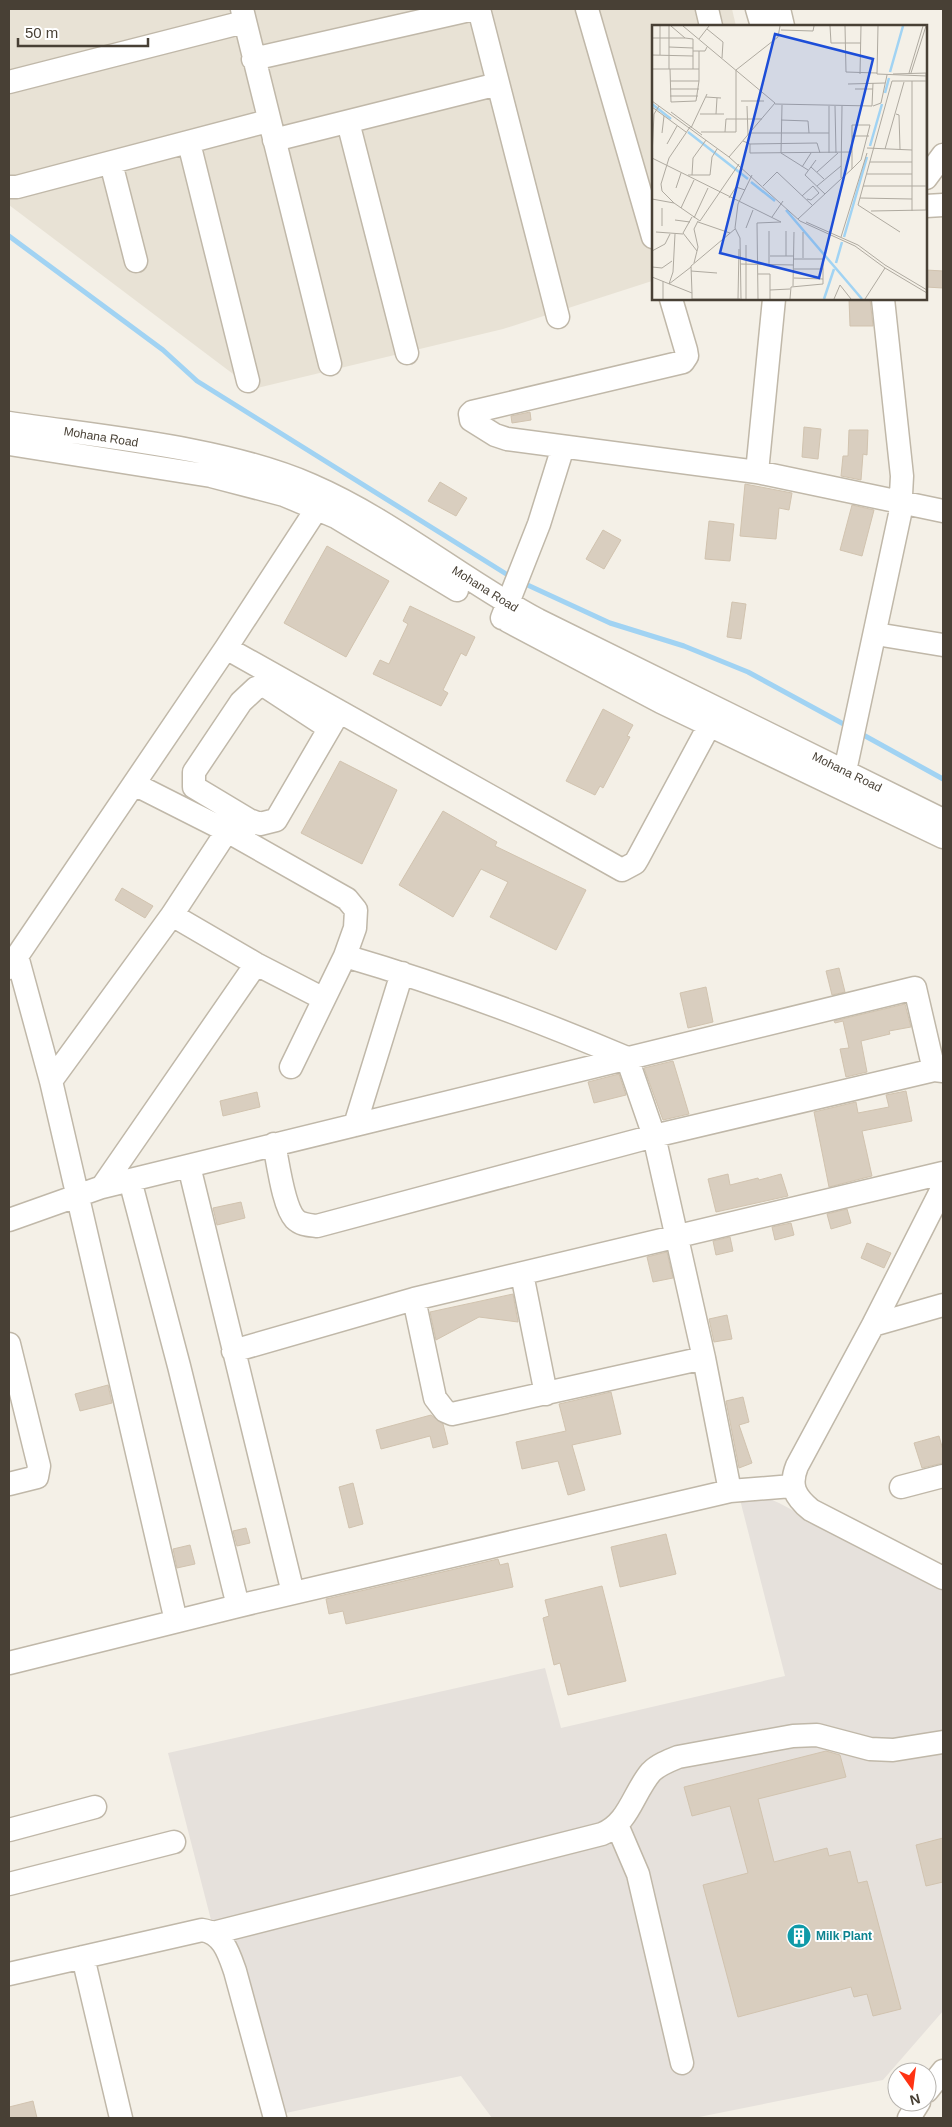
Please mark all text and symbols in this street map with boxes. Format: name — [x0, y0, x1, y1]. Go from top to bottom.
scale bar — [18, 15, 148, 47]
text: 50 m — [25, 24, 58, 41]
inset map — [652, 25, 927, 300]
street label: Mohana Road — [63, 424, 139, 450]
street label: Mohana Road — [449, 563, 521, 615]
street label: Mohana Road — [810, 749, 884, 795]
building icon: Milk Plant — [786, 1923, 812, 1949]
place label: Milk Plant — [816, 1929, 872, 1943]
north arrow — [887, 2062, 937, 2112]
text: N — [908, 2091, 922, 2109]

